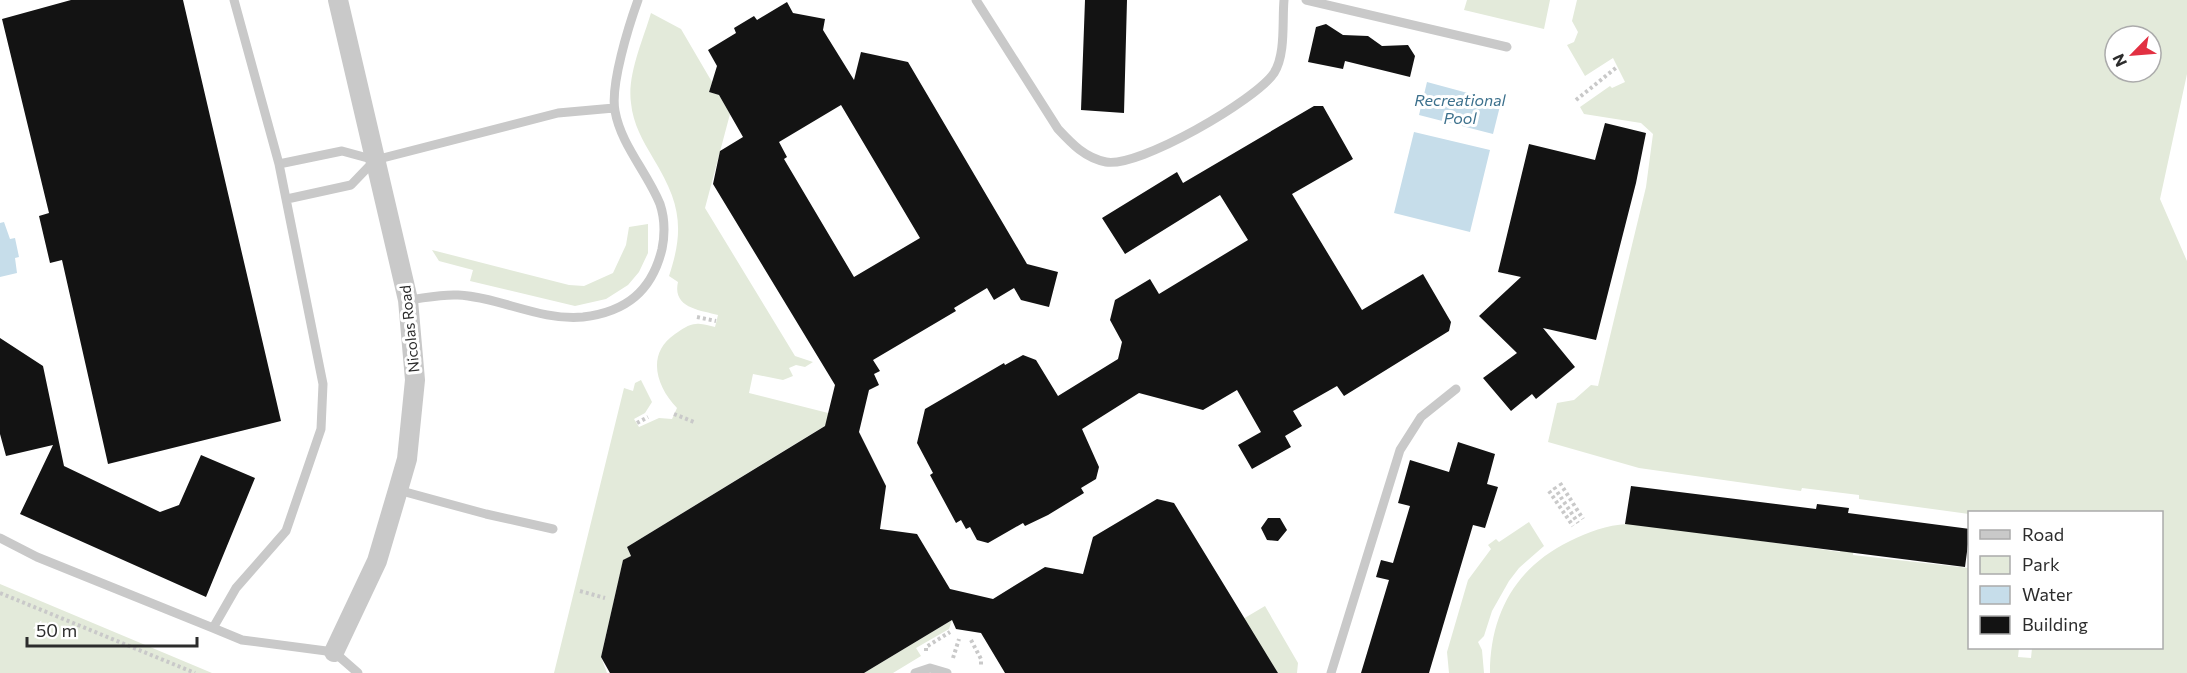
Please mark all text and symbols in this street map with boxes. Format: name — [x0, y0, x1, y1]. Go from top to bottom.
north arrow — [2103, 24, 2163, 84]
text: N — [2108, 51, 2130, 70]
water label: Recreational Pool — [1414, 90, 1507, 127]
street label: Nicolas Road — [395, 284, 423, 374]
legend — [1968, 511, 2163, 649]
text: Road — [2022, 523, 2064, 545]
text: Park — [2022, 553, 2060, 575]
text: Water — [2022, 583, 2073, 605]
scale bar — [27, 610, 196, 648]
text: Building — [2022, 613, 2088, 635]
text: 50 m — [36, 619, 77, 641]

